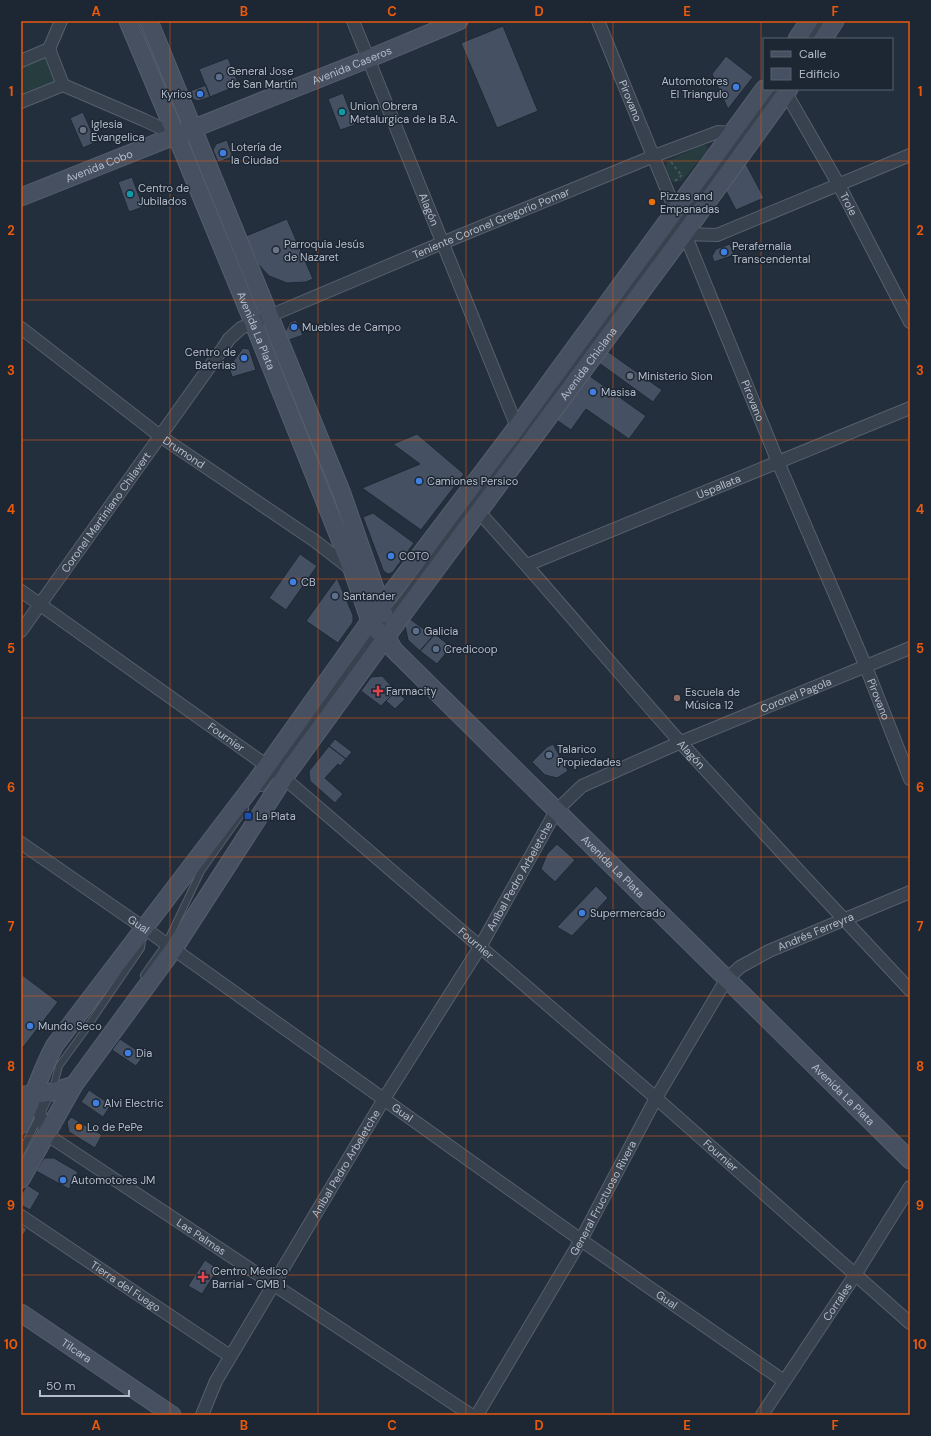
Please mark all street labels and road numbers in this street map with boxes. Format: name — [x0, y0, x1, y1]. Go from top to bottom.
street label: Avenida Caseros — [310, 43, 394, 88]
street label: Pirovano — [616, 78, 645, 123]
street label: Avenida Cobo — [63, 146, 135, 186]
street label: Teniente Coronel Gregorio Pomar — [410, 184, 572, 262]
street label: Trole — [837, 190, 861, 218]
street label: Alagón — [416, 191, 442, 228]
street label: Avenida La Plata — [234, 289, 278, 372]
street label: Avenida Chiclana — [557, 324, 620, 403]
street label: Pirovano — [738, 378, 768, 423]
street label: Drumond — [160, 433, 208, 471]
street label: Coronel Martiniano Chilavert — [58, 449, 154, 575]
street label: Uspallata — [694, 471, 743, 502]
street label: Coronel Pagola — [758, 674, 833, 716]
street label: Pirovano — [864, 676, 893, 722]
street label: Fournier — [205, 719, 247, 755]
street label: Alagón — [674, 737, 708, 772]
street label: Aníbal Pedro Arbeletche — [483, 819, 556, 933]
street label: Avenida La Plata — [578, 832, 647, 901]
street label: Andrés Ferreyra — [775, 909, 856, 954]
street label: Gual — [125, 912, 152, 937]
street label: Fournier — [456, 924, 496, 962]
street label: Avenida La Plata — [809, 1060, 878, 1128]
street label: Gual — [389, 1100, 416, 1125]
street label: Aníbal Pedro Arbeletche — [308, 1107, 383, 1220]
street label: Fournier — [701, 1136, 741, 1175]
street label: General Fructuoso Rivera — [566, 1138, 639, 1258]
street label: Las Palmas — [174, 1215, 229, 1258]
street label: Tierra del Fuego — [88, 1258, 163, 1315]
street label: Corrales — [820, 1280, 855, 1323]
street label: Gual — [653, 1287, 680, 1312]
street label: Tilcara — [59, 1335, 94, 1366]

